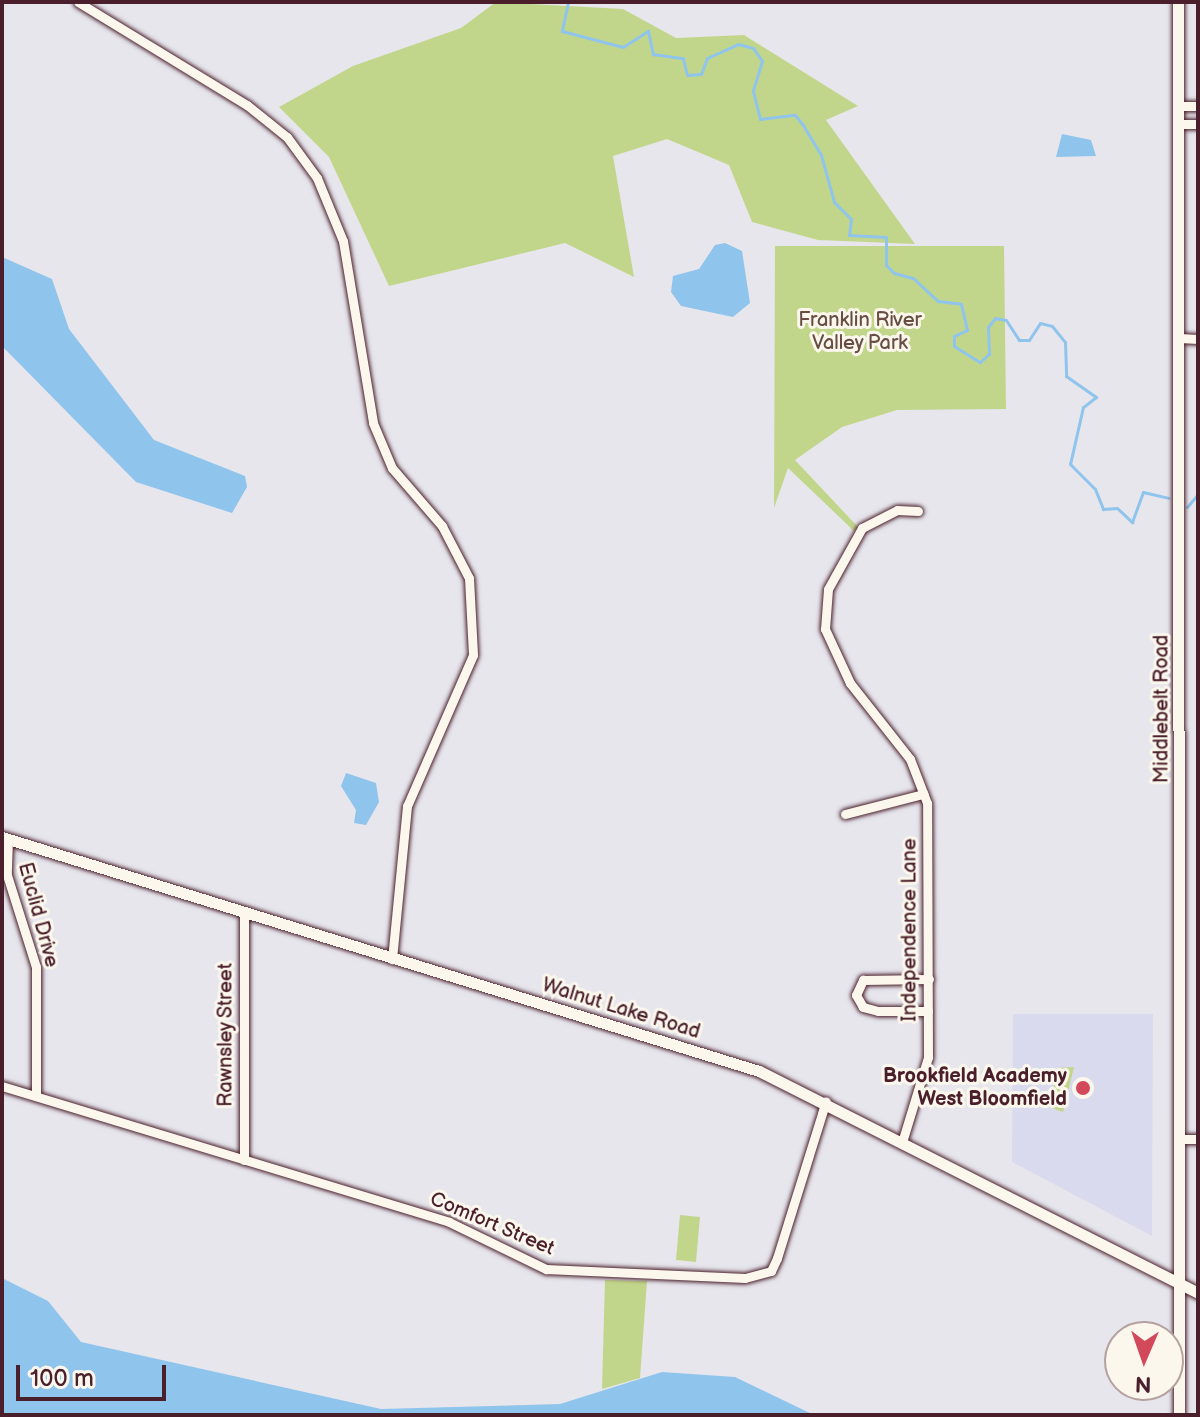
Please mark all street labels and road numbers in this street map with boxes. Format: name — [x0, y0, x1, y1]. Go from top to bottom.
street label: Middlebelt Road — [1150, 635, 1174, 783]
street label: Independence Lane — [898, 838, 922, 1022]
street label: Euclid Drive — [13, 860, 63, 970]
street label: Rawnsley Street — [214, 962, 238, 1108]
street label: Walnut Lake Road — [539, 974, 703, 1044]
street label: Comfort Street — [426, 1187, 558, 1261]

